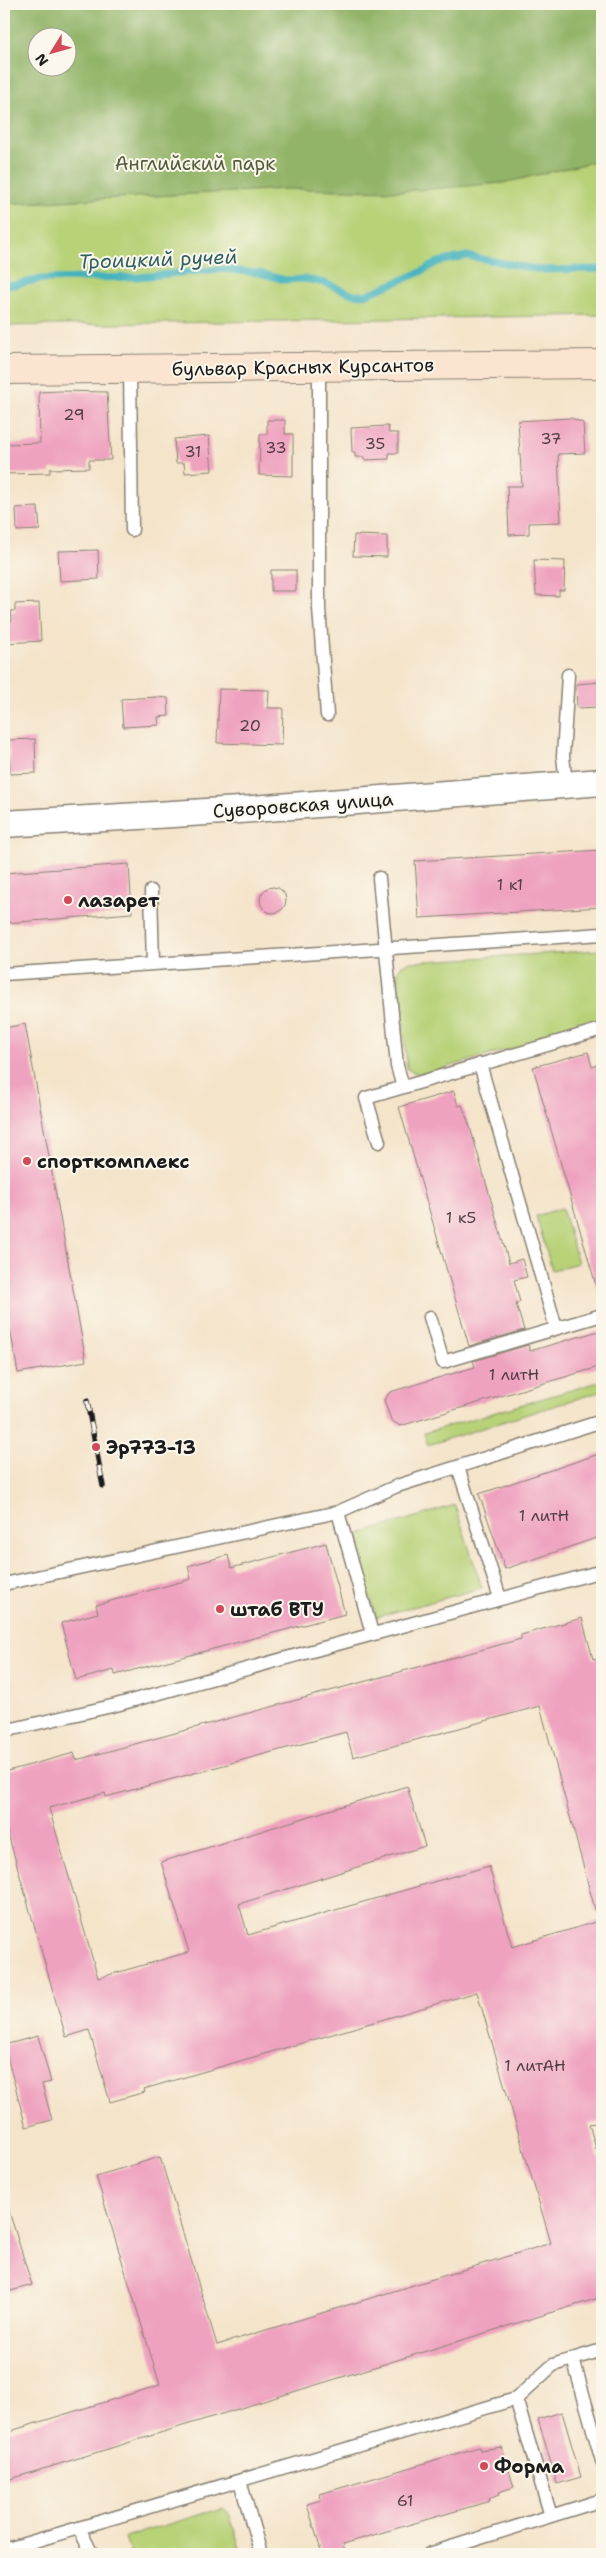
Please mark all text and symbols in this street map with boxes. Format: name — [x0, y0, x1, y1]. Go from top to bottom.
north arrow — [28, 28, 78, 78]
text: N — [31, 50, 52, 70]
park label: Английский парк — [115, 151, 275, 176]
water label: Троицкий ручей — [78, 243, 238, 275]
street label: бульвар Красных Курсантов — [171, 352, 435, 382]
house number: 29 — [63, 404, 85, 425]
house number: 37 — [540, 428, 562, 449]
house number: 35 — [365, 433, 385, 454]
house number: 33 — [265, 437, 287, 458]
house number: 31 — [184, 441, 202, 462]
house number: 20 — [239, 715, 261, 736]
street label: Суворовская улица — [212, 786, 394, 824]
house number: 1 к1 — [497, 874, 523, 895]
place label: лазарет — [78, 888, 160, 913]
marker: лазарет — [62, 894, 74, 906]
place label: спорткомплекс — [37, 1149, 190, 1174]
marker: спорткомплекс — [21, 1155, 33, 1167]
house number: 1 к5 — [446, 1207, 476, 1228]
house number: 1 литН — [489, 1364, 539, 1385]
place label: Эр773-13 — [106, 1435, 196, 1460]
marker: Эр773-13 — [90, 1441, 102, 1453]
house number: 1 литН — [519, 1505, 569, 1526]
place label: штаб ВТУ — [230, 1597, 324, 1622]
marker: штаб ВТУ — [214, 1603, 226, 1615]
house number: 1 литАН — [504, 2055, 566, 2076]
place label: Форма — [494, 2454, 564, 2479]
marker: Форма — [478, 2460, 490, 2472]
house number: 61 — [397, 2490, 413, 2511]

